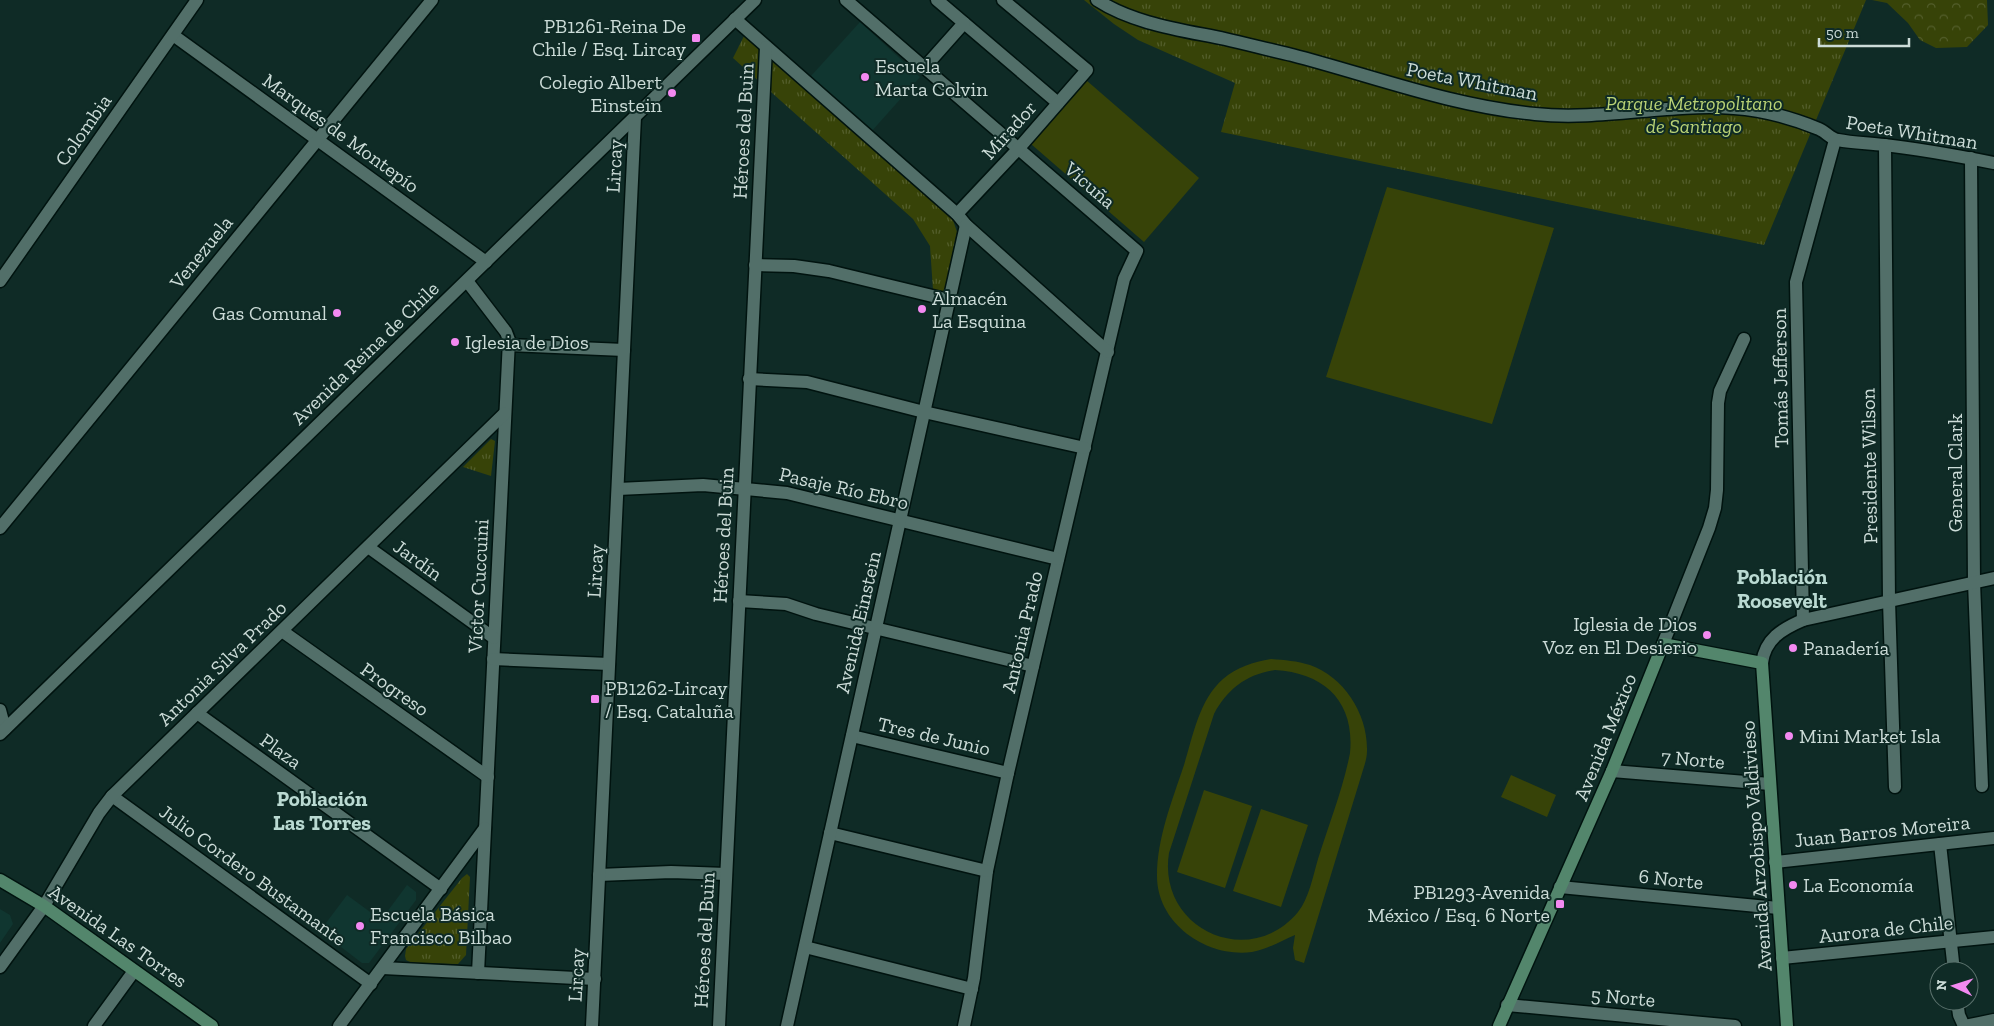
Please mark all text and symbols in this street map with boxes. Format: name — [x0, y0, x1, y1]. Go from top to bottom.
place label: PB1261-Reina De Chile / Esq. Lircay — [532, 14, 687, 61]
scale bar — [1819, 15, 1909, 47]
text: 50 m — [1826, 24, 1859, 42]
marker: PB1261-Reina De Chile / Esq. Lircay — [690, 32, 702, 44]
place label: Escuela Marta Colvin — [875, 54, 988, 101]
street label: Poeta Whitman — [1404, 57, 1540, 106]
street label: Héroes del Buin — [727, 62, 759, 200]
street label: Marqués de Montepío — [258, 68, 424, 198]
place label: Colegio Albert Einstein — [539, 70, 663, 117]
marker: Escuela Marta Colvin — [859, 71, 871, 83]
marker: Colegio Albert Einstein — [666, 87, 678, 99]
street label: Colombia — [50, 89, 117, 170]
park label: Parque Metropolitano de Santiago — [1606, 91, 1782, 138]
street label: Mirador — [976, 96, 1042, 164]
street label: Poeta Whitman — [1844, 110, 1980, 154]
street label: Lircay — [601, 138, 627, 193]
street label: Vicuña — [1059, 156, 1121, 214]
street label: Venezuela — [164, 210, 238, 294]
street label: Avenida Reina de Chile — [286, 276, 444, 430]
place label: Almacén La Esquina — [932, 286, 1027, 333]
place label: Gas Comunal — [212, 301, 327, 325]
marker: Almacén La Esquina — [916, 303, 928, 315]
marker: Gas Comunal — [331, 307, 343, 319]
street label: Tomás Jefferson — [1767, 307, 1793, 448]
place label: Iglesia de Dios — [465, 330, 589, 354]
marker: Iglesia de Dios — [449, 336, 461, 348]
street label: Presidente Wilson — [1856, 387, 1882, 544]
street label: General Clark — [1943, 413, 1967, 532]
street label: Pasaje Río Ebro — [777, 461, 911, 515]
street label: Héroes del Buin — [707, 466, 739, 604]
street label: Víctor Cuccuini — [462, 518, 494, 655]
street label: Jardín — [389, 534, 448, 586]
street label: Lircay — [582, 543, 608, 598]
street label: Avenida Einstein — [830, 548, 886, 695]
district label: Población Roosevelt — [1737, 564, 1828, 613]
street label: Antonia Prado — [996, 569, 1048, 695]
street label: Antonia Silva Prado — [153, 595, 291, 731]
place label: Iglesia de Dios Voz en El Desierio — [1542, 612, 1697, 659]
marker: Iglesia de Dios Voz en El Desierio — [1701, 629, 1713, 641]
place label: Panadería — [1803, 636, 1890, 660]
marker: Panadería — [1787, 642, 1799, 654]
street label: Progreso — [356, 657, 434, 721]
street label: Avenida México — [1569, 670, 1641, 804]
place label: PB1262-Lircay / Esq. Cataluña — [605, 676, 734, 723]
marker: PB1262-Lircay / Esq. Cataluña — [589, 693, 601, 705]
street label: Tres de Junio — [875, 711, 993, 761]
street label: Avenida Arzobispo Valdivieso — [1735, 720, 1777, 972]
place label: Mini Market Isla — [1799, 724, 1941, 748]
street label: Plaza — [256, 728, 307, 774]
marker: Mini Market Isla — [1783, 730, 1795, 742]
street label: 7 Norte — [1660, 744, 1726, 774]
district label: Población Las Torres — [273, 786, 371, 835]
street label: Julio Cordero Bustamante — [155, 799, 351, 951]
street label: Juan Barros Moreira — [1793, 810, 1971, 852]
street label: 6 Norte — [1637, 864, 1705, 894]
street label: Héroes del Buin — [688, 871, 720, 1009]
place label: La Economía — [1803, 873, 1914, 897]
street label: Avenida Las Torres — [44, 879, 192, 993]
marker: La Economía — [1787, 879, 1799, 891]
place label: PB1293-Avenida México / Esq. 6 Norte — [1367, 880, 1550, 927]
marker: PB1293-Avenida México / Esq. 6 Norte — [1554, 898, 1566, 910]
place label: Escuela Básica Francisco Bilbao — [370, 902, 512, 949]
street label: Aurora de Chile — [1818, 910, 1954, 948]
marker: Escuela Básica Francisco Bilbao — [354, 920, 366, 932]
street label: Lircay — [563, 947, 589, 1002]
north arrow — [1929, 961, 1979, 1011]
text: N — [1933, 979, 1950, 991]
street label: 5 Norte — [1590, 982, 1656, 1012]

